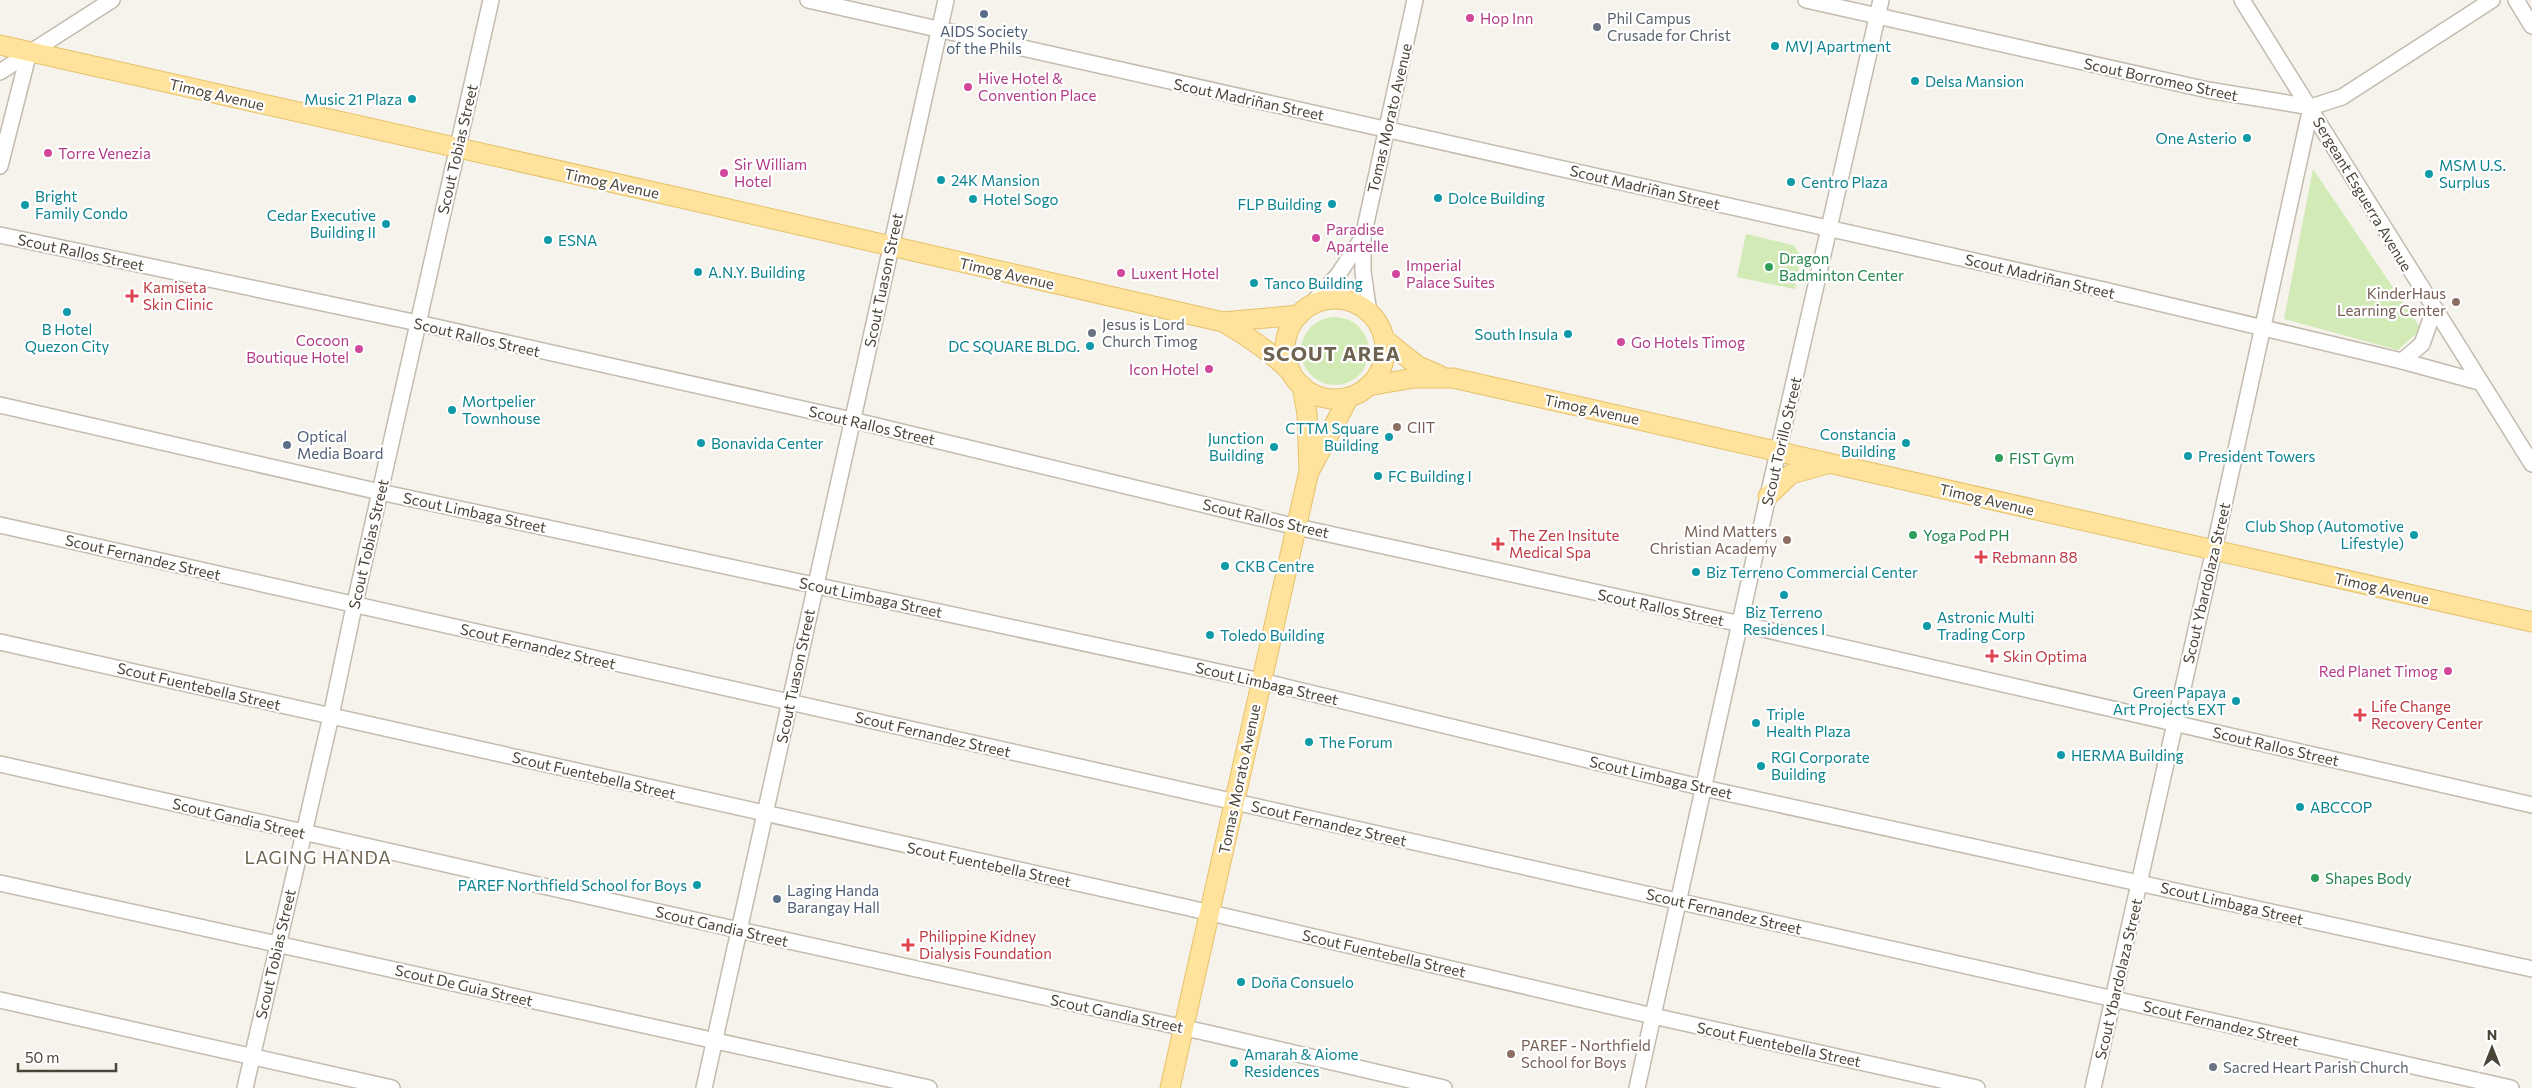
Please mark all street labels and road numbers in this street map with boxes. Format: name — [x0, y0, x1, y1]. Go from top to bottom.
street label: Tomas Morato Avenue — [1363, 41, 1415, 195]
street label: Scout Borromeo Street — [2082, 54, 2240, 104]
street label: Timog Avenue — [168, 74, 266, 114]
street label: Scout Madriñan Street — [1172, 74, 1326, 124]
street label: Scout Tobias Street — [433, 82, 481, 216]
street label: Sergeant Esguerra Avenue — [2310, 114, 2416, 274]
street label: Scout Madriñan Street — [1568, 161, 1722, 213]
street label: Timog Avenue — [563, 164, 661, 202]
street label: Scout Tuason Street — [860, 211, 906, 349]
street label: Scout Rallos Street — [16, 230, 146, 274]
street label: Scout Madriñan Street — [1963, 250, 2117, 302]
street label: Timog Avenue — [958, 253, 1056, 293]
street label: Scout Rallos Street — [412, 314, 542, 360]
street label: Scout Torillo Street — [1757, 375, 1805, 507]
street label: Timog Avenue — [1543, 390, 1641, 428]
street label: Scout Rallos Street — [807, 402, 937, 448]
street label: Scout Tobias Street — [344, 477, 392, 611]
street label: Timog Avenue — [1938, 479, 2036, 519]
street label: Scout Limbaga Street — [402, 488, 548, 536]
street label: Scout Rallos Street — [1201, 495, 1331, 541]
street label: Scout Ybardolaza Street — [2179, 501, 2233, 665]
street label: Scout Fernandez Street — [63, 530, 223, 584]
street label: Timog Avenue — [2333, 568, 2431, 608]
street label: Scout Limbaga Street — [798, 573, 944, 621]
street label: Scout Rallos Street — [1596, 585, 1726, 629]
street label: Scout Tuason Street — [772, 607, 818, 745]
street label: Scout Fernandez Street — [458, 619, 618, 673]
street label: Scout Fuentebella Street — [115, 658, 283, 714]
street label: Scout Limbaga Street — [1194, 658, 1340, 708]
street label: Tomas Morato Avenue — [1214, 702, 1264, 856]
street label: Scout Fernandez Street — [853, 707, 1013, 761]
street label: Scout Rallos Street — [2211, 723, 2341, 769]
street label: Scout Fuentebella Street — [510, 747, 678, 803]
street label: Scout Limbaga Street — [1588, 752, 1734, 802]
street label: Scout Gandia Street — [171, 794, 307, 842]
street label: Scout Fernandez Street — [1249, 796, 1409, 850]
street label: Scout Fuentebella Street — [905, 838, 1073, 890]
street label: Scout Limbaga Street — [2159, 878, 2305, 928]
street label: Scout Fernandez Street — [1644, 884, 1804, 938]
street label: Scout Tobias Street — [251, 887, 299, 1021]
street label: Scout Ybardolaza Street — [2091, 897, 2145, 1061]
street label: Scout Gandia Street — [654, 902, 790, 950]
street label: Scout Fuentebella Street — [1300, 925, 1468, 981]
street label: Scout De Guia Street — [393, 960, 535, 1010]
street label: Scout Gandia Street — [1049, 990, 1185, 1036]
street label: Scout Fernandez Street — [2141, 996, 2301, 1050]
street label: Scout Fuentebella Street — [1695, 1018, 1863, 1070]

